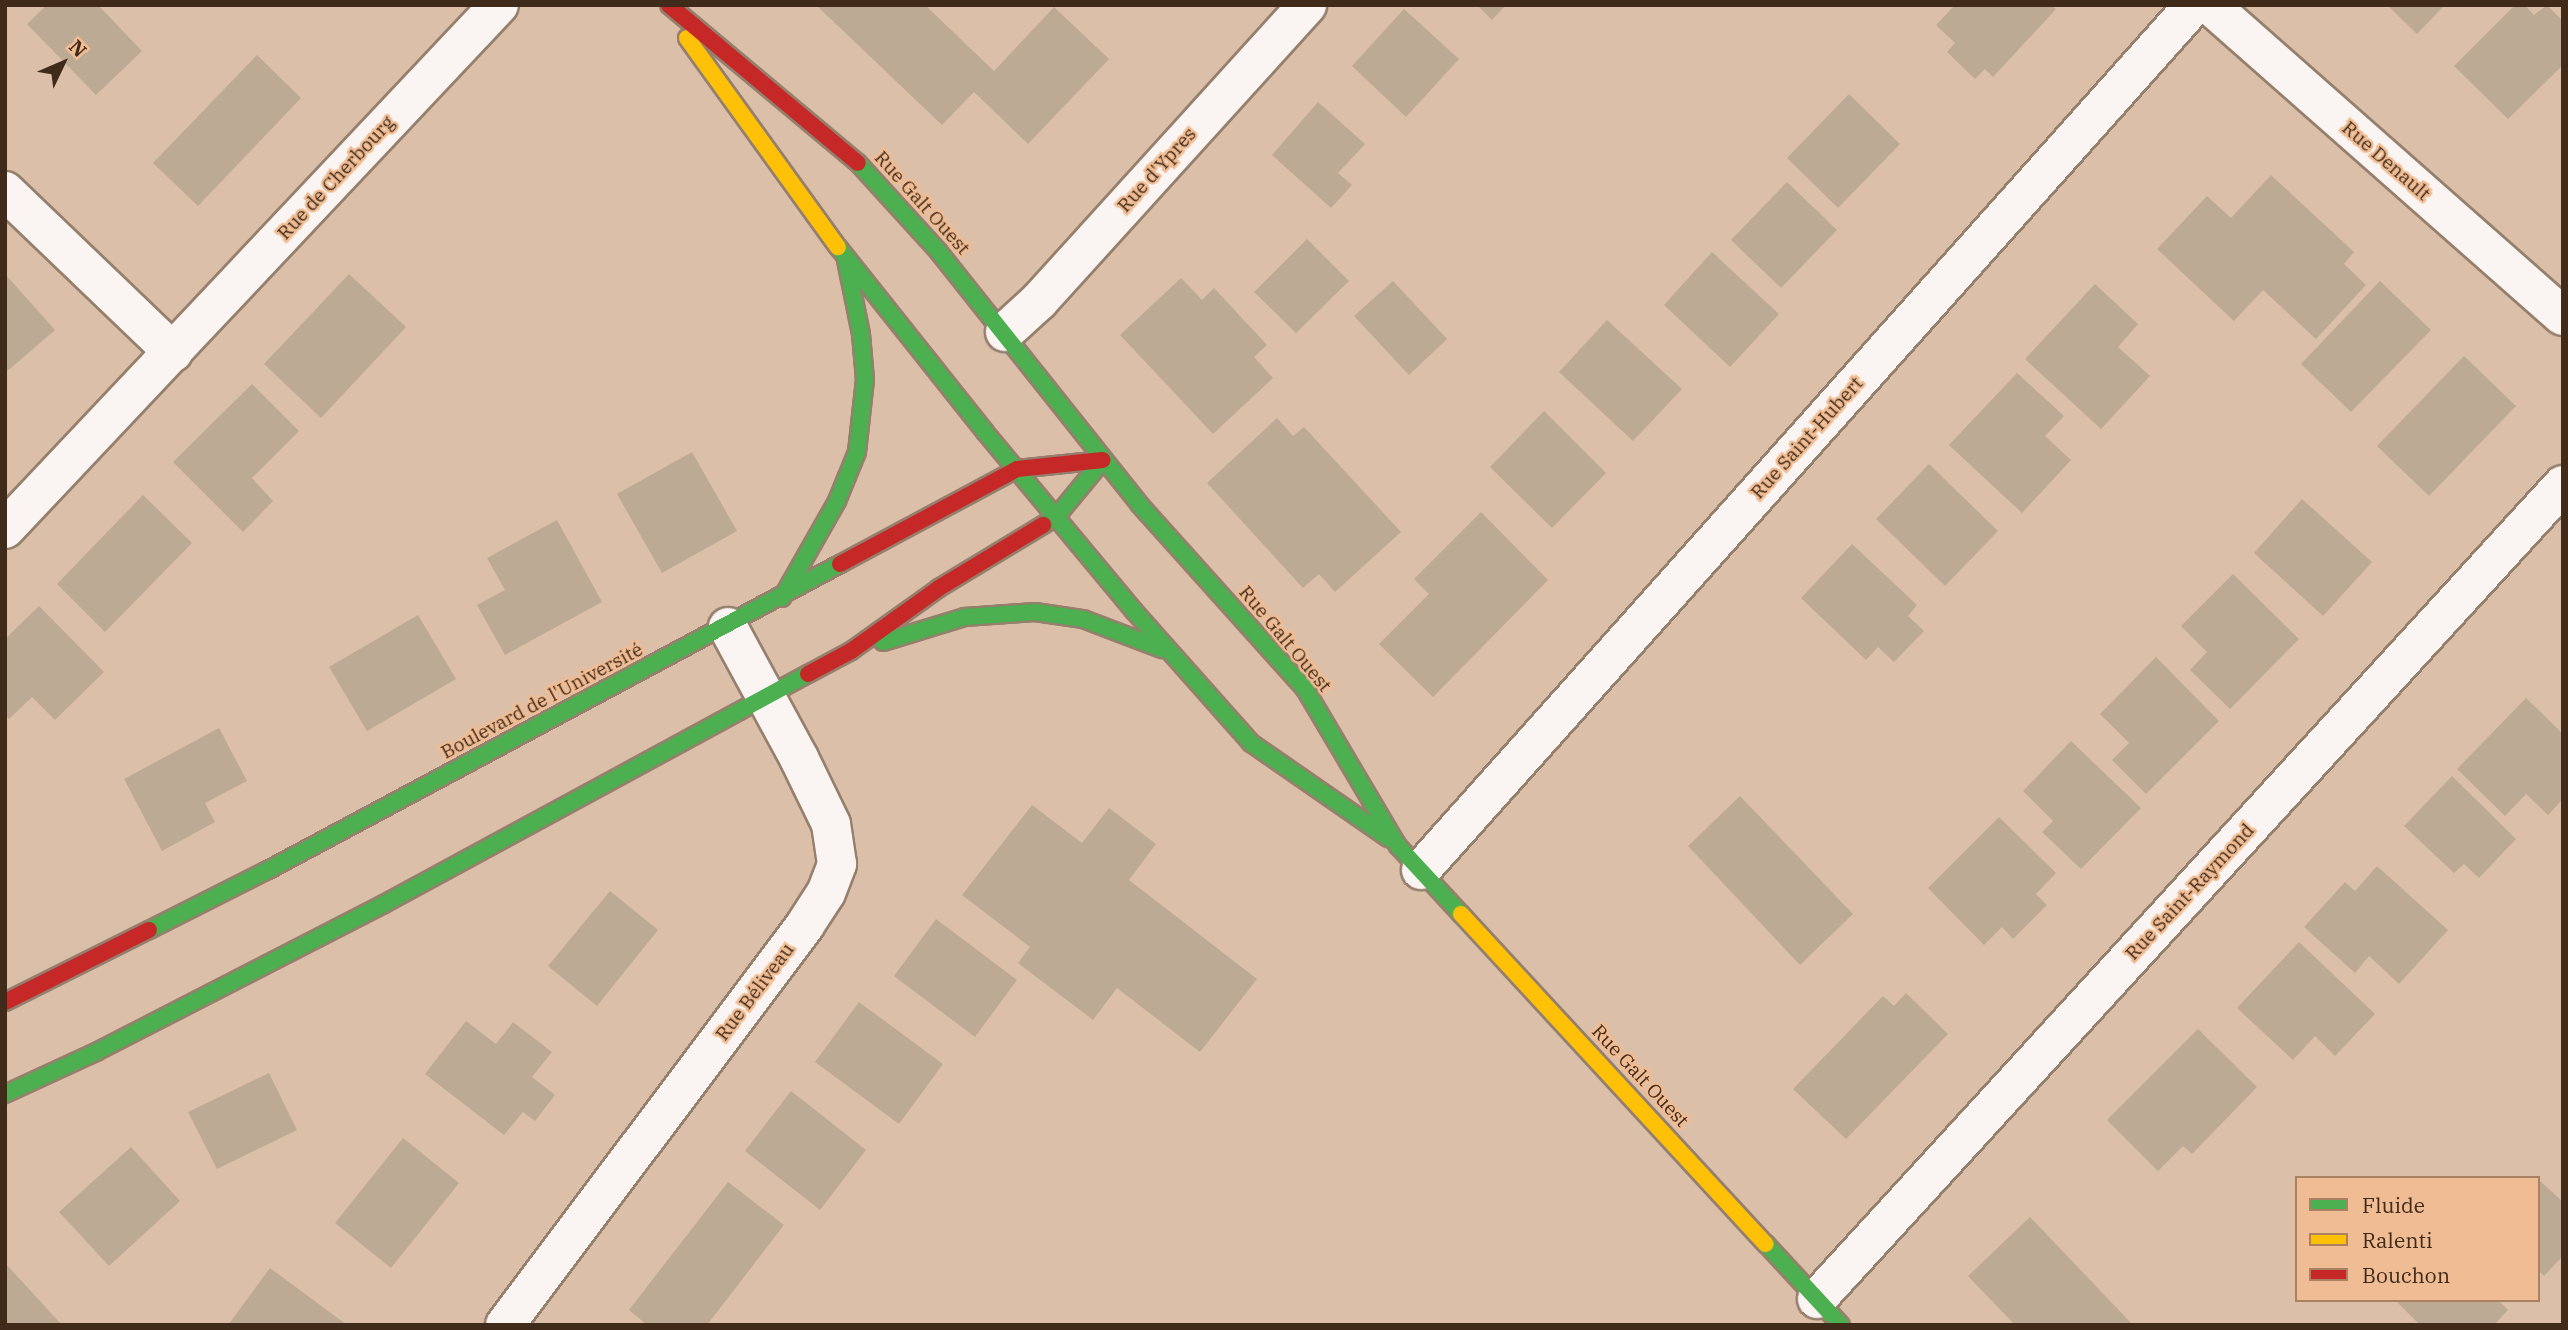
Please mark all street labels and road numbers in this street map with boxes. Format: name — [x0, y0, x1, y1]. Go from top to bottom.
street label: Rue de Cherbourg — [273, 111, 399, 245]
street label: Rue Denault — [2337, 117, 2435, 205]
street label: Rue d'Ypres — [1113, 123, 1201, 217]
street label: Rue Galt Ouest — [870, 147, 974, 259]
street label: Rue Saint-Hubert — [1746, 372, 1868, 504]
street label: Rue Galt Ouest — [1234, 581, 1336, 697]
street label: Boulevard de l'Université — [437, 638, 647, 764]
street label: Rue Saint-Raymond — [2121, 819, 2259, 965]
street label: Rue Béliveau — [711, 939, 799, 1045]
street label: Rue Galt Ouest — [1587, 1020, 1693, 1132]

